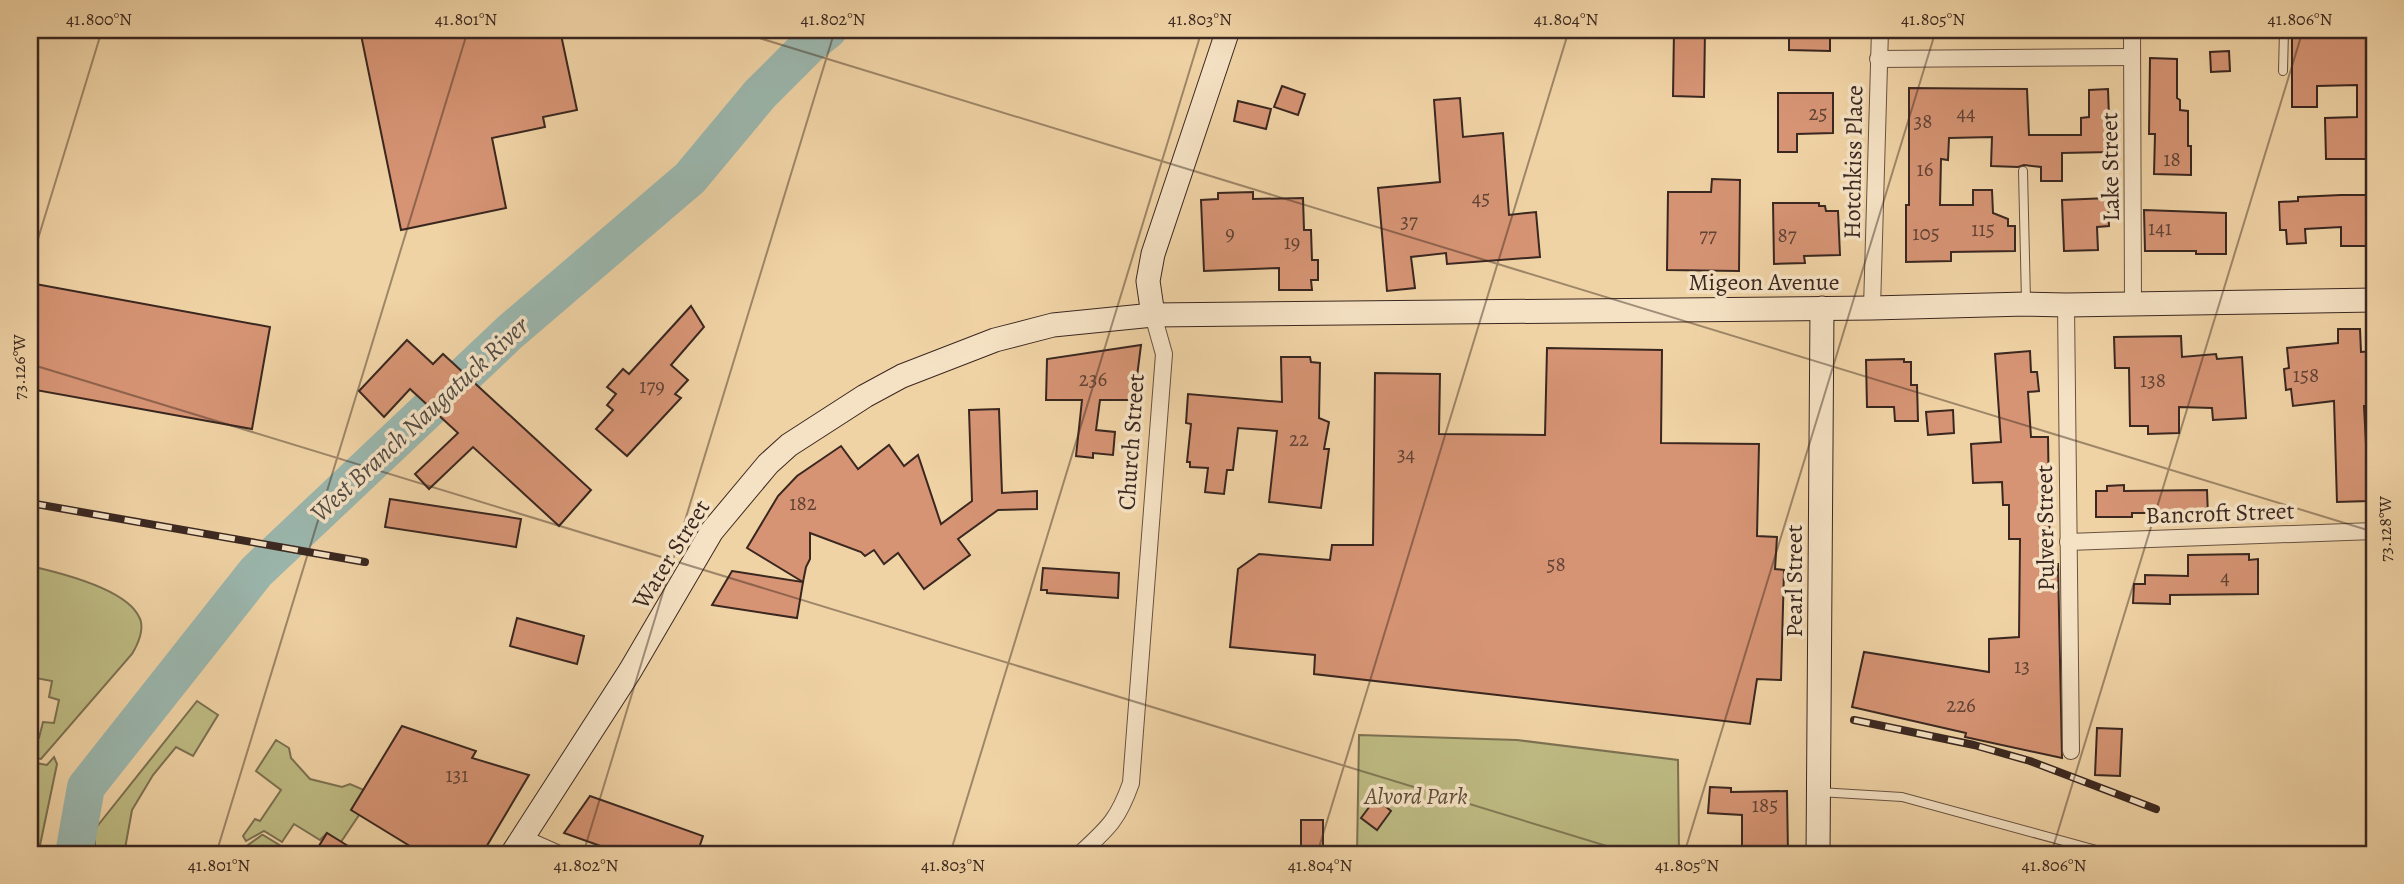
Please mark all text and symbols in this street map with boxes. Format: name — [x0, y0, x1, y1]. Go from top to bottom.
text: 41.800°N — [66, 7, 132, 31]
text: 41.801°N — [435, 7, 497, 31]
text: 41.802°N — [800, 7, 866, 31]
text: 41.803°N — [1168, 7, 1232, 31]
text: 41.804°N — [1534, 7, 1598, 31]
text: 41.805°N — [1901, 7, 1965, 31]
text: 41.806°N — [2268, 7, 2332, 31]
street label: Hotchkiss Place — [1836, 85, 1870, 239]
house number: 25 — [1808, 99, 1828, 127]
house number: 44 — [1956, 99, 1976, 127]
house number: 38 — [1914, 107, 1932, 135]
street label: Lake Street — [2093, 112, 2127, 222]
house number: 18 — [2163, 145, 2181, 173]
house number: 16 — [1917, 155, 1934, 183]
house number: 45 — [1472, 184, 1490, 212]
house number: 37 — [1400, 207, 1418, 235]
house number: 141 — [2148, 214, 2172, 242]
house number: 115 — [1971, 215, 1995, 243]
house number: 9 — [1225, 219, 1235, 247]
house number: 105 — [1912, 219, 1940, 247]
house number: 77 — [1699, 221, 1717, 249]
house number: 87 — [1777, 221, 1797, 249]
house number: 19 — [1284, 228, 1300, 256]
street label: Migeon Avenue — [1689, 266, 1839, 298]
water label: West Branch Naugatuck River — [303, 308, 537, 530]
text: 73.126°W — [7, 334, 31, 400]
house number: 158 — [2293, 361, 2319, 389]
house number: 236 — [1079, 365, 1108, 393]
house number: 138 — [2140, 366, 2166, 394]
house number: 179 — [639, 372, 665, 400]
street label: Church Street — [1110, 373, 1152, 511]
house number: 22 — [1289, 425, 1309, 453]
house number: 34 — [1397, 440, 1415, 468]
street label: Pulver Street — [2028, 465, 2062, 591]
house number: 182 — [789, 489, 817, 517]
street label: Water Street — [624, 493, 717, 616]
street label: Bancroft Street — [2145, 494, 2295, 532]
text: 73.128°W — [2373, 496, 2397, 562]
street label: Pearl Street — [1778, 524, 1810, 637]
house number: 58 — [1546, 550, 1566, 578]
house number: 4 — [2220, 563, 2230, 591]
house number: 13 — [2014, 652, 2030, 680]
house number: 226 — [1946, 691, 1976, 719]
house number: 131 — [445, 761, 469, 789]
park label: Alvord Park — [1362, 780, 1468, 812]
house number: 185 — [1752, 791, 1778, 819]
text: 41.801°N — [188, 853, 250, 877]
text: 41.802°N — [553, 853, 619, 877]
text: 41.803°N — [921, 853, 985, 877]
text: 41.804°N — [1288, 853, 1352, 877]
text: 41.805°N — [1655, 853, 1719, 877]
text: 41.806°N — [2022, 853, 2086, 877]

